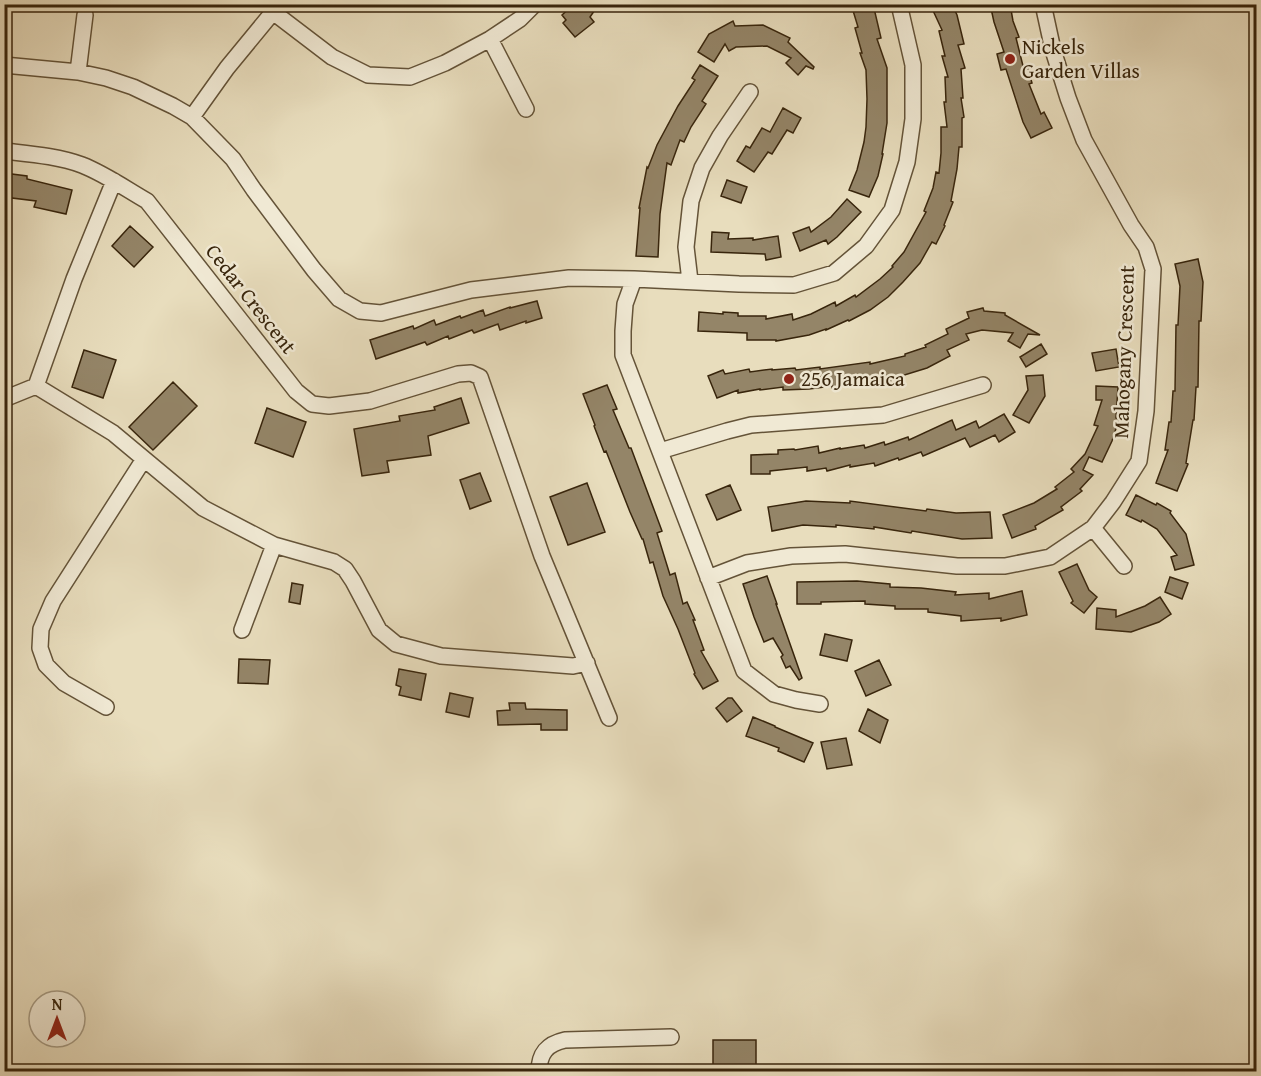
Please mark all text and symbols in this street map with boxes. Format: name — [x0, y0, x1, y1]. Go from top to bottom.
place label: Nickels Garden Villas — [1022, 31, 1140, 86]
marker: Nickels Garden Villas — [1003, 52, 1017, 66]
street label: Cedar Crescent — [199, 237, 305, 361]
street label: Mahogany Crescent — [1105, 264, 1142, 439]
place label: 256 Jamaica — [801, 363, 905, 394]
marker: 256 Jamaica — [782, 372, 796, 386]
north arrow — [27, 989, 87, 1049]
text: N — [52, 992, 63, 1016]

